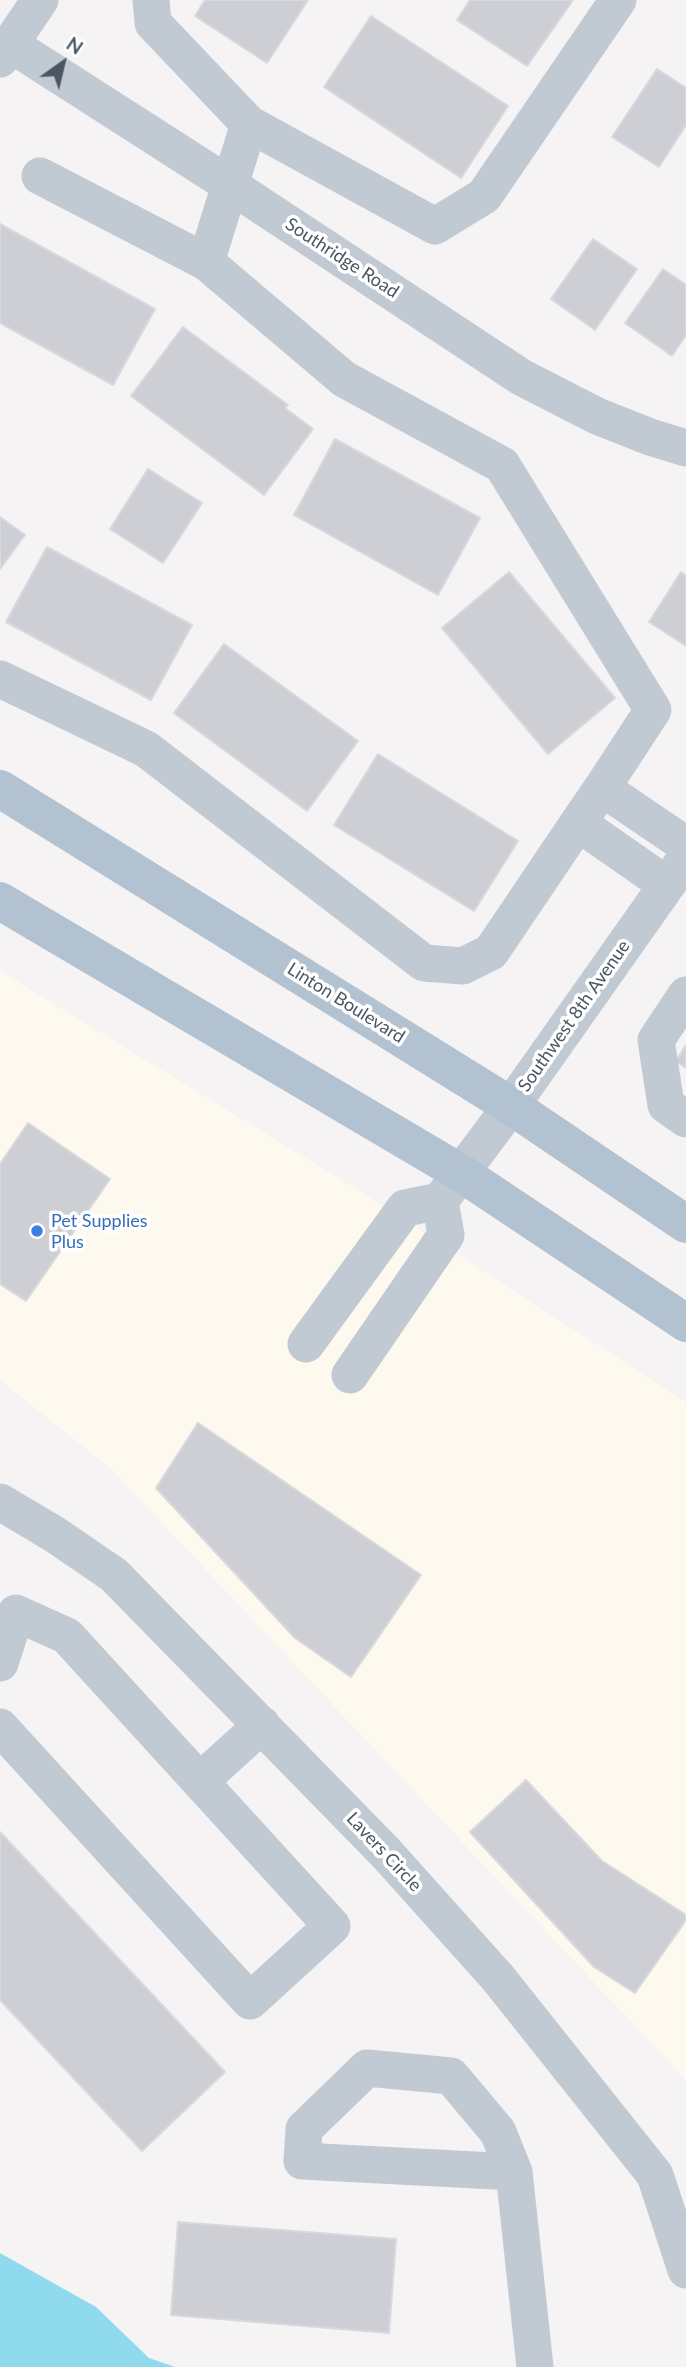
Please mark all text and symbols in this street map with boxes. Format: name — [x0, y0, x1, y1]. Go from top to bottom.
north arrow — [28, 28, 98, 98]
text: N — [63, 32, 88, 59]
street label: Southridge Road — [281, 213, 403, 303]
street label: Southwest 8th Avenue — [514, 936, 634, 1096]
street label: Linton Boulevard — [283, 958, 409, 1048]
place label: Pet Supplies Plus — [51, 1210, 147, 1252]
marker: Pet Supplies Plus — [29, 1223, 45, 1239]
street label: Lavers Circle — [342, 1808, 426, 1896]

